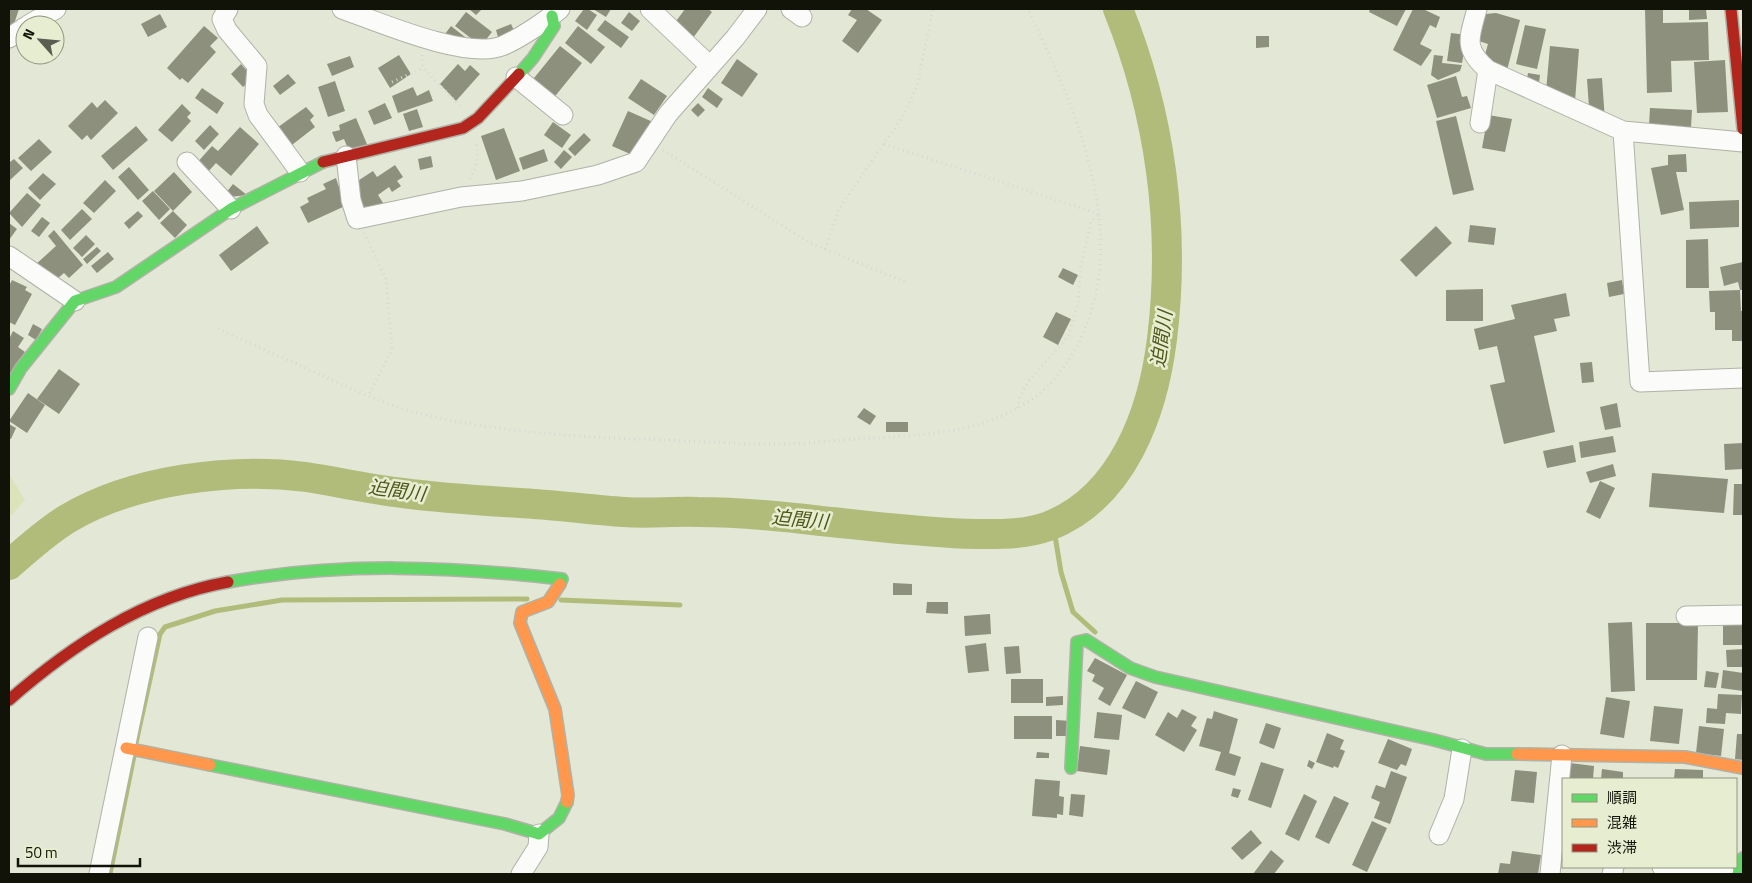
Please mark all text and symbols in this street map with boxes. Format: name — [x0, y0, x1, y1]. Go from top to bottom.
north arrow — [15, 15, 65, 65]
text: N — [16, 25, 40, 43]
water label: 迫間川 — [1142, 307, 1179, 369]
water label: 迫間川 — [367, 471, 429, 508]
water label: 迫間川 — [770, 502, 832, 536]
legend — [1562, 778, 1737, 868]
text: 順調 — [1607, 786, 1637, 809]
text: 混雑 — [1607, 811, 1637, 834]
scale bar — [18, 836, 140, 868]
text: 渋滞 — [1607, 836, 1637, 859]
text: 50 m — [25, 841, 58, 864]

